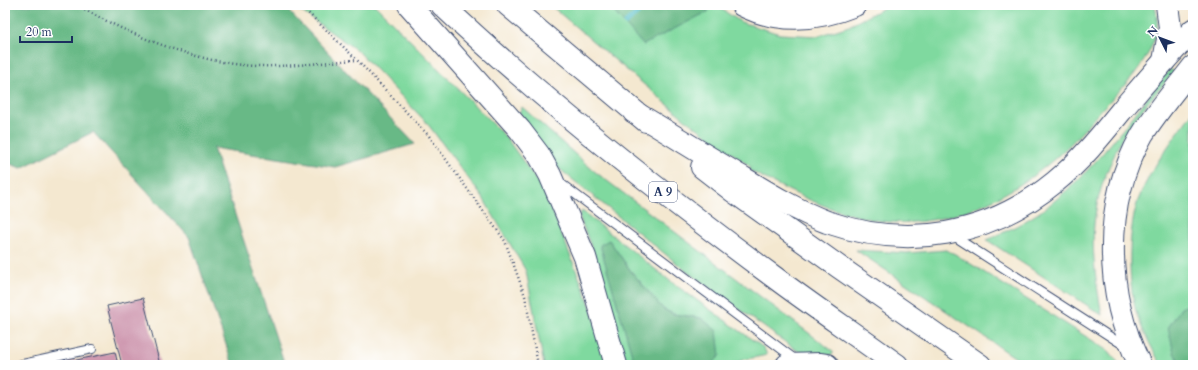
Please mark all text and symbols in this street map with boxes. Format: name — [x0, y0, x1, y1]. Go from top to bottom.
scale bar — [20, 18, 72, 44]
north arrow — [1140, 18, 1180, 58]
text: N — [1144, 23, 1162, 40]
text: 20 m — [26, 24, 53, 40]
road number: A 9 — [649, 182, 677, 202]

